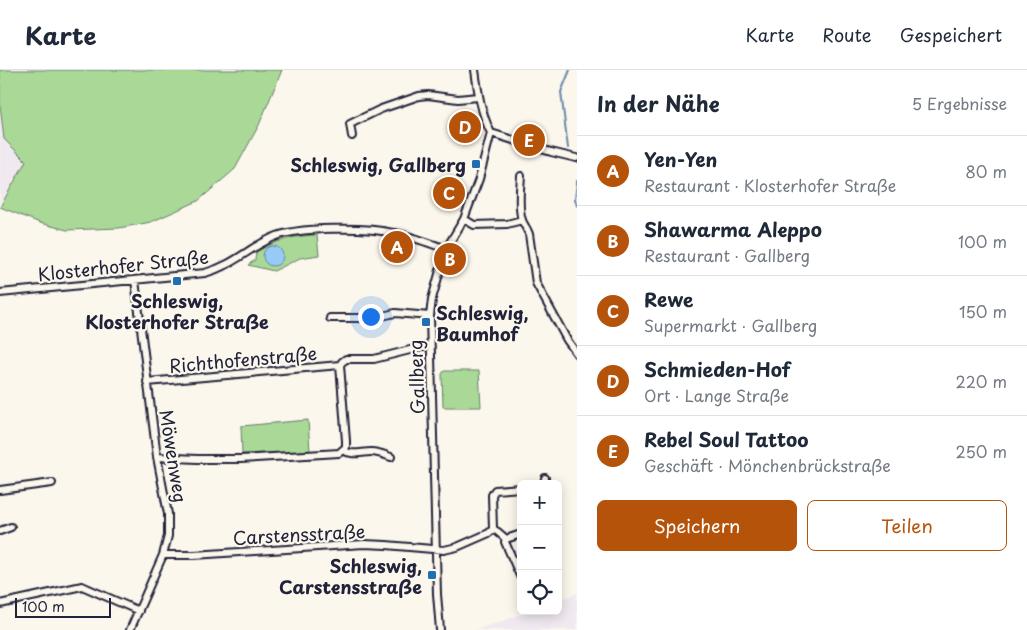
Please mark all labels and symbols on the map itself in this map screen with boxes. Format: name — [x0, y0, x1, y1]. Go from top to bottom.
pin: D — [449, 108, 481, 146]
pin: E — [513, 121, 545, 159]
place label: Schleswig, Gallberg — [290, 151, 466, 178]
marker: Schleswig, Gallberg — [470, 158, 482, 170]
pin: C — [433, 174, 465, 212]
pin: A — [381, 228, 413, 266]
pin: B — [434, 240, 466, 278]
street label: Klosterhofer Straße — [36, 243, 210, 287]
marker: Schleswig, Klosterhofer Straße — [171, 275, 183, 287]
place label: Schleswig, Klosterhofer Straße — [85, 287, 269, 335]
place label: Schleswig, Baumhof — [436, 299, 529, 347]
your location — [358, 304, 384, 330]
marker: Schleswig, Baumhof — [420, 316, 432, 328]
street label: Richthofenstraße — [168, 339, 318, 379]
street label: Gallberg — [401, 339, 431, 415]
street label: Möwenweg — [153, 407, 195, 505]
street label: Carstensstraße — [232, 517, 366, 551]
place label: Schleswig, Carstensstraße — [279, 552, 422, 600]
marker: Schleswig, Carstensstraße — [426, 569, 438, 581]
scale bar — [15, 595, 111, 618]

